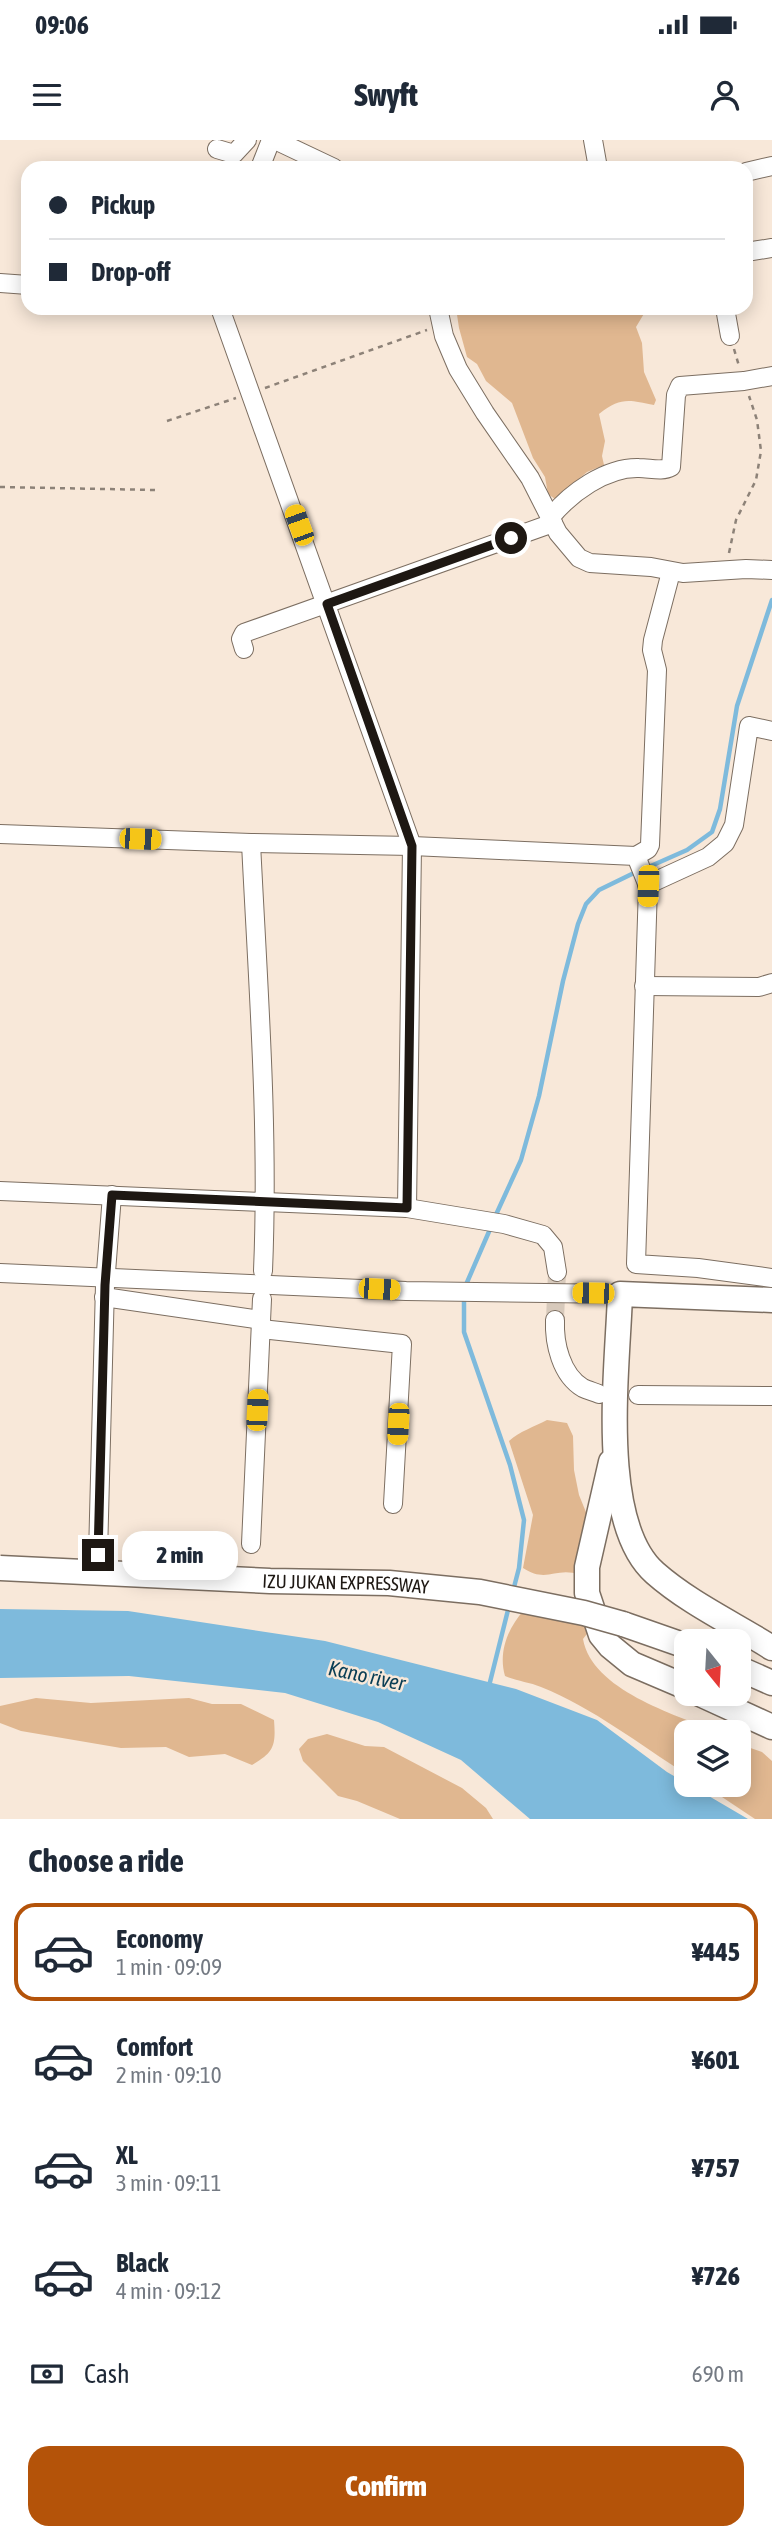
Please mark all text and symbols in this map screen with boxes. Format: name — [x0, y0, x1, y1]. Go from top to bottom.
text: 09:06 — [35, 10, 89, 40]
icon: menu — [28, 76, 66, 114]
text: Swyft — [354, 76, 418, 113]
icon: person — [706, 76, 744, 114]
text: Pickup — [91, 190, 155, 220]
text: Drop-off — [91, 257, 171, 287]
car — [282, 502, 317, 548]
route start — [495, 522, 527, 554]
car — [119, 828, 162, 850]
car — [637, 865, 660, 907]
car — [358, 1277, 401, 1301]
car — [572, 1282, 615, 1304]
car — [246, 1388, 269, 1432]
car — [387, 1402, 410, 1446]
callout: 2 min — [122, 1530, 238, 1580]
route end — [82, 1539, 114, 1571]
text: 2 min — [157, 1542, 203, 1568]
street label: IZU JUKAN EXPRESSWAY — [262, 1570, 431, 1598]
north arrow — [674, 1629, 751, 1706]
map controls — [674, 1629, 751, 1797]
water label: Kano river — [326, 1655, 408, 1695]
button: layers — [674, 1720, 751, 1797]
text: Choose a ride — [28, 1842, 184, 1879]
icon: car — [32, 1921, 95, 1984]
text: Economy — [116, 1924, 203, 1954]
text: ¥445 — [692, 1937, 740, 1967]
text: 1 min · 09:09 — [116, 1954, 222, 1980]
icon: car — [32, 2029, 95, 2092]
text: Comfort — [116, 2032, 193, 2062]
text: ¥601 — [692, 2045, 740, 2075]
text: 2 min · 09:10 — [116, 2062, 222, 2088]
icon: car — [32, 2137, 95, 2200]
text: XL — [116, 2140, 138, 2170]
text: ¥757 — [692, 2153, 740, 2183]
text: 3 min · 09:11 — [116, 2170, 222, 2196]
icon: car — [32, 2245, 95, 2308]
text: Black — [116, 2248, 168, 2278]
text: ¥726 — [692, 2261, 740, 2291]
text: 4 min · 09:12 — [116, 2278, 222, 2304]
icon: cash — [28, 2355, 66, 2393]
text: Cash — [84, 2359, 130, 2389]
text: 690 m — [692, 2361, 744, 2387]
button: Confirm — [28, 2446, 744, 2526]

